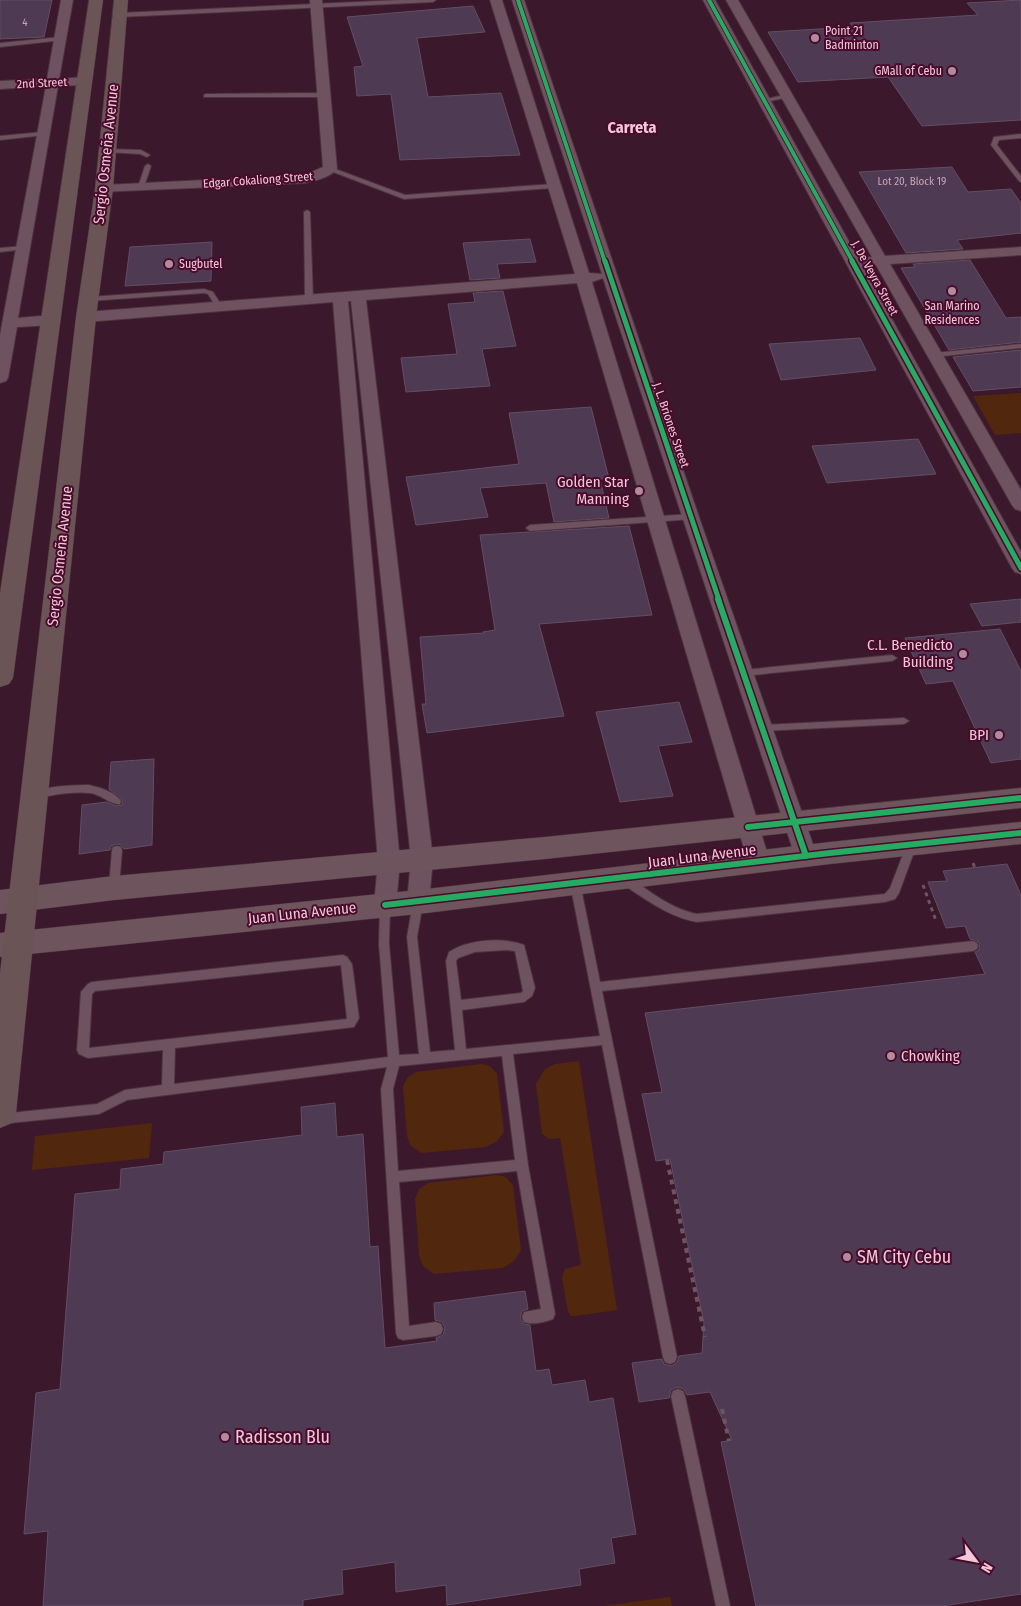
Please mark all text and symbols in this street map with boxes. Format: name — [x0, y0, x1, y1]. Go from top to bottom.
house number: 4 — [22, 16, 28, 29]
place label: Point 21 Badminton — [825, 24, 879, 52]
marker: Point 21 Badminton — [809, 32, 821, 44]
place label: GMall of Cebu — [874, 64, 942, 78]
marker: GMall of Cebu — [946, 65, 958, 77]
street label: 2nd Street — [16, 75, 68, 91]
street label: Sergio Osmeña Avenue — [90, 83, 122, 225]
district label: Carreta — [608, 118, 657, 137]
street label: Edgar Cokaliong Street — [203, 169, 314, 191]
house number: Lot 20, Block 19 — [878, 175, 946, 188]
street label: J. De Veyra Street — [849, 238, 901, 318]
place label: Sugbutel — [179, 257, 222, 271]
marker: Sugbutel — [163, 258, 175, 270]
marker: San Marino Residences — [946, 285, 958, 297]
place label: San Marino Residences — [924, 299, 980, 327]
street label: J. L. Briones Street — [650, 381, 692, 469]
place label: Golden Star Manning — [557, 473, 630, 508]
street label: Sergio Osmeña Avenue — [44, 485, 76, 627]
marker: Golden Star Manning — [633, 485, 645, 497]
place label: C.L. Benedicto Building — [867, 636, 953, 671]
marker: C.L. Benedicto Building — [957, 648, 969, 660]
place label: BPI — [969, 726, 989, 744]
marker: BPI — [993, 729, 1005, 741]
street label: Juan Luna Avenue — [647, 840, 757, 872]
street label: Juan Luna Avenue — [247, 898, 357, 928]
place label: Chowking — [901, 1047, 960, 1065]
marker: Chowking — [885, 1050, 897, 1062]
place label: SM City Cebu — [857, 1246, 951, 1268]
marker: SM City Cebu — [841, 1251, 853, 1263]
place label: Radisson Blu — [235, 1426, 330, 1448]
marker: Radisson Blu — [219, 1431, 231, 1443]
north arrow — [951, 1536, 1001, 1586]
text: N — [977, 1560, 996, 1576]

